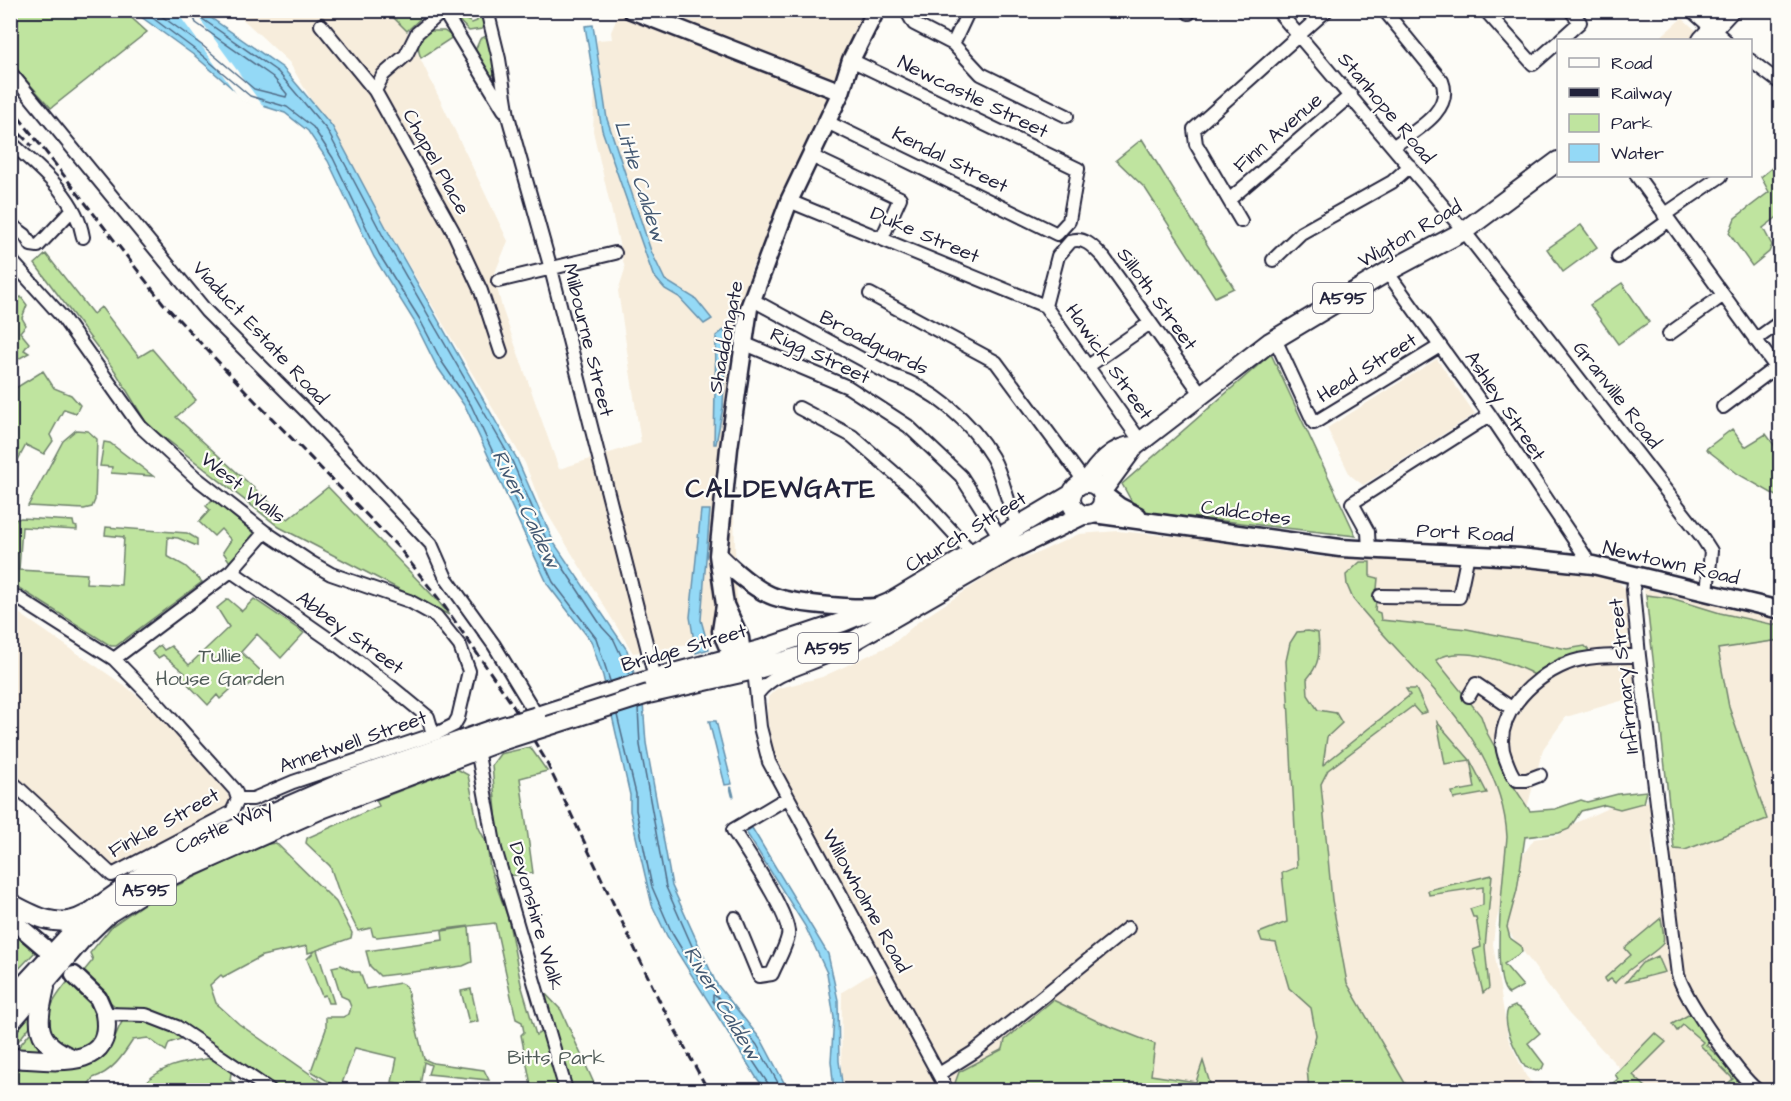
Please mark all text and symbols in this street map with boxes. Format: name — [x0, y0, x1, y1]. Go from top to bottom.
legend — [1557, 39, 1752, 177]
street label: Stanhope Road — [1331, 46, 1441, 170]
street label: Newcastle Street — [893, 48, 1053, 146]
text: Road — [1611, 51, 1652, 76]
text: Railway — [1611, 81, 1672, 107]
street label: Finn Avenue — [1227, 86, 1329, 180]
street label: Chapel Place — [395, 104, 477, 220]
text: Park — [1611, 111, 1653, 136]
water label: Little Caldew — [607, 117, 674, 247]
street label: Kendal Street — [887, 120, 1013, 200]
text: Water — [1611, 141, 1664, 166]
street label: Wigton Road — [1353, 193, 1467, 276]
street label: Duke Street — [866, 199, 984, 271]
street label: Silloth Street — [1110, 242, 1204, 356]
street label: Viaduct Estate Road — [186, 255, 334, 411]
street label: Milbourne Street — [555, 260, 621, 420]
street label: Shaddongate — [701, 278, 752, 396]
road number: A595 — [1313, 283, 1373, 313]
street label: Hawick Street — [1058, 298, 1160, 426]
street label: Broadguards — [814, 304, 933, 383]
street label: Rigg Street — [765, 321, 875, 392]
street label: Head Street — [1312, 326, 1422, 410]
street label: Granville Road — [1566, 335, 1668, 455]
street label: Ashley Street — [1457, 345, 1552, 467]
water label: River Caldew — [485, 445, 568, 575]
street label: West Walls — [195, 446, 291, 530]
district label: CALDEWGATE — [685, 471, 877, 507]
street label: Church Street — [900, 485, 1032, 579]
street label: Caldcotes — [1199, 493, 1293, 533]
street label: Port Road — [1416, 516, 1514, 550]
street label: Newtown Road — [1600, 534, 1742, 592]
street label: Abbey Street — [290, 584, 410, 682]
street label: Infirmary Street — [1602, 597, 1647, 755]
street label: Bridge Street — [618, 617, 750, 680]
road number: A595 — [798, 633, 858, 663]
park label: Tullie House Garden — [156, 642, 284, 693]
street label: Annetwell Street — [275, 704, 431, 780]
street label: Finkle Street — [103, 781, 225, 865]
street label: Castle Way — [171, 793, 278, 862]
street label: Willowholme Road — [815, 824, 917, 978]
street label: Devonshire Walk — [502, 839, 570, 993]
road number: A595 — [116, 875, 176, 905]
water label: River Caldew — [677, 941, 769, 1067]
park label: Bitts Park — [507, 1044, 605, 1072]

